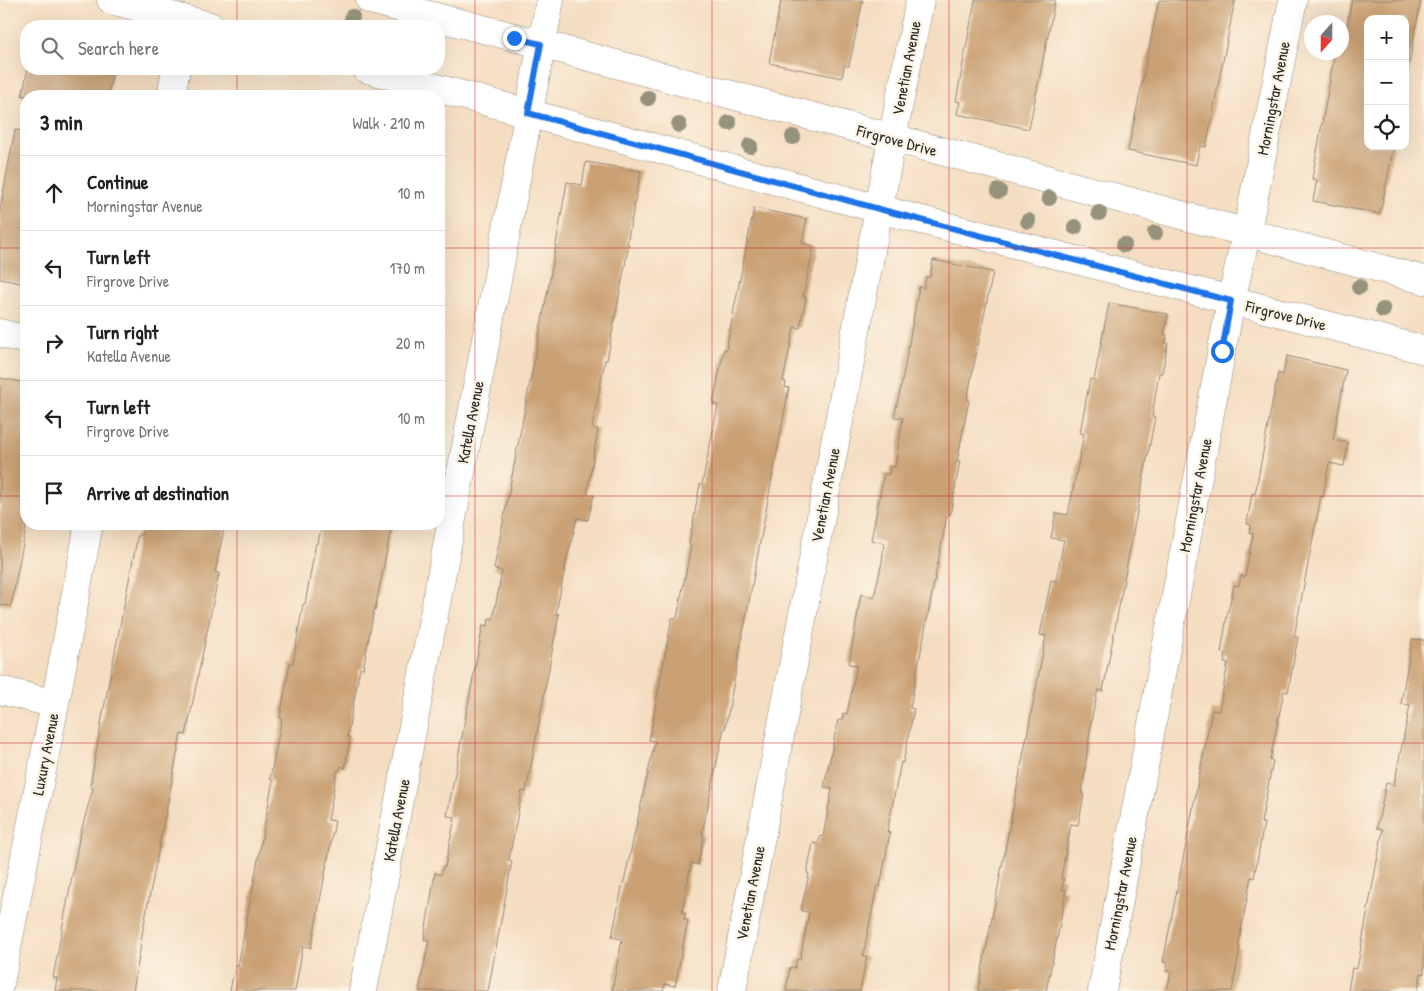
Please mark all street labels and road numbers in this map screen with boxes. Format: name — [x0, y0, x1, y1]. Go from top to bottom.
street label: Venetian Avenue — [886, 18, 926, 117]
street label: Morningstar Avenue — [1251, 39, 1295, 157]
street label: Firgrove Drive — [854, 118, 940, 161]
street label: Firgrove Drive — [1243, 294, 1329, 336]
street label: Katella Avenue — [451, 378, 489, 465]
street label: Morningstar Avenue — [1173, 436, 1217, 554]
street label: Venetian Avenue — [805, 445, 845, 544]
street label: Luxury Avenue — [26, 710, 64, 797]
street label: Katella Avenue — [377, 776, 415, 863]
street label: Morningstar Avenue — [1098, 834, 1142, 952]
street label: Venetian Avenue — [730, 843, 770, 942]

